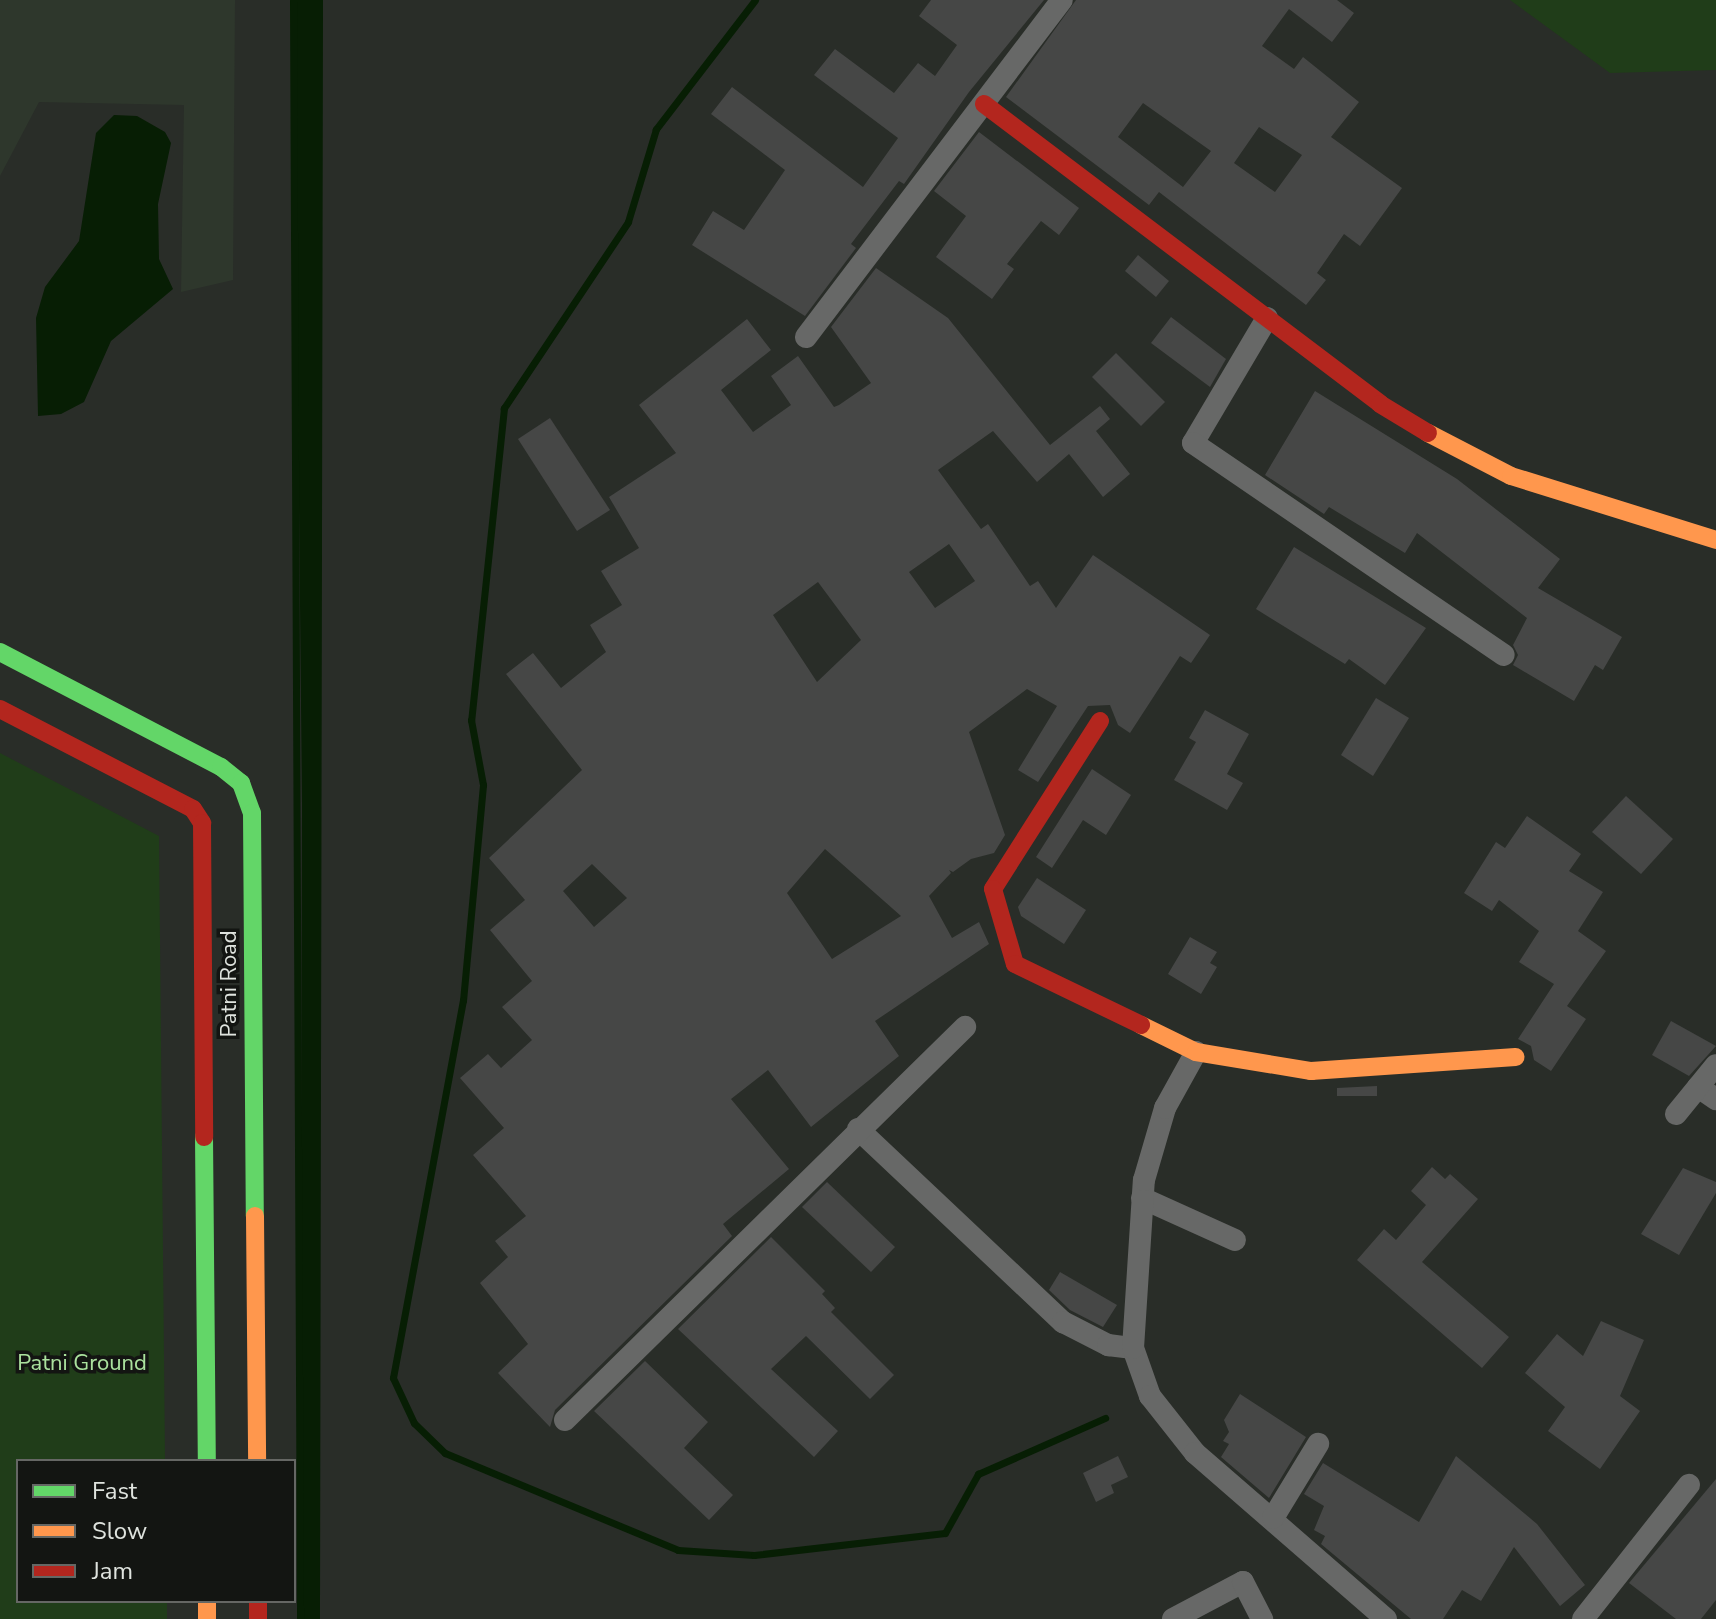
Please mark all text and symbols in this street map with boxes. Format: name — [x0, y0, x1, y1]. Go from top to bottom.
street label: Patni Road — [217, 930, 243, 1038]
park label: Patni Ground — [17, 1351, 147, 1377]
legend — [16, 1459, 296, 1603]
text: Fast — [92, 1475, 137, 1507]
text: Slow — [92, 1515, 147, 1547]
text: Jam — [92, 1555, 133, 1587]

